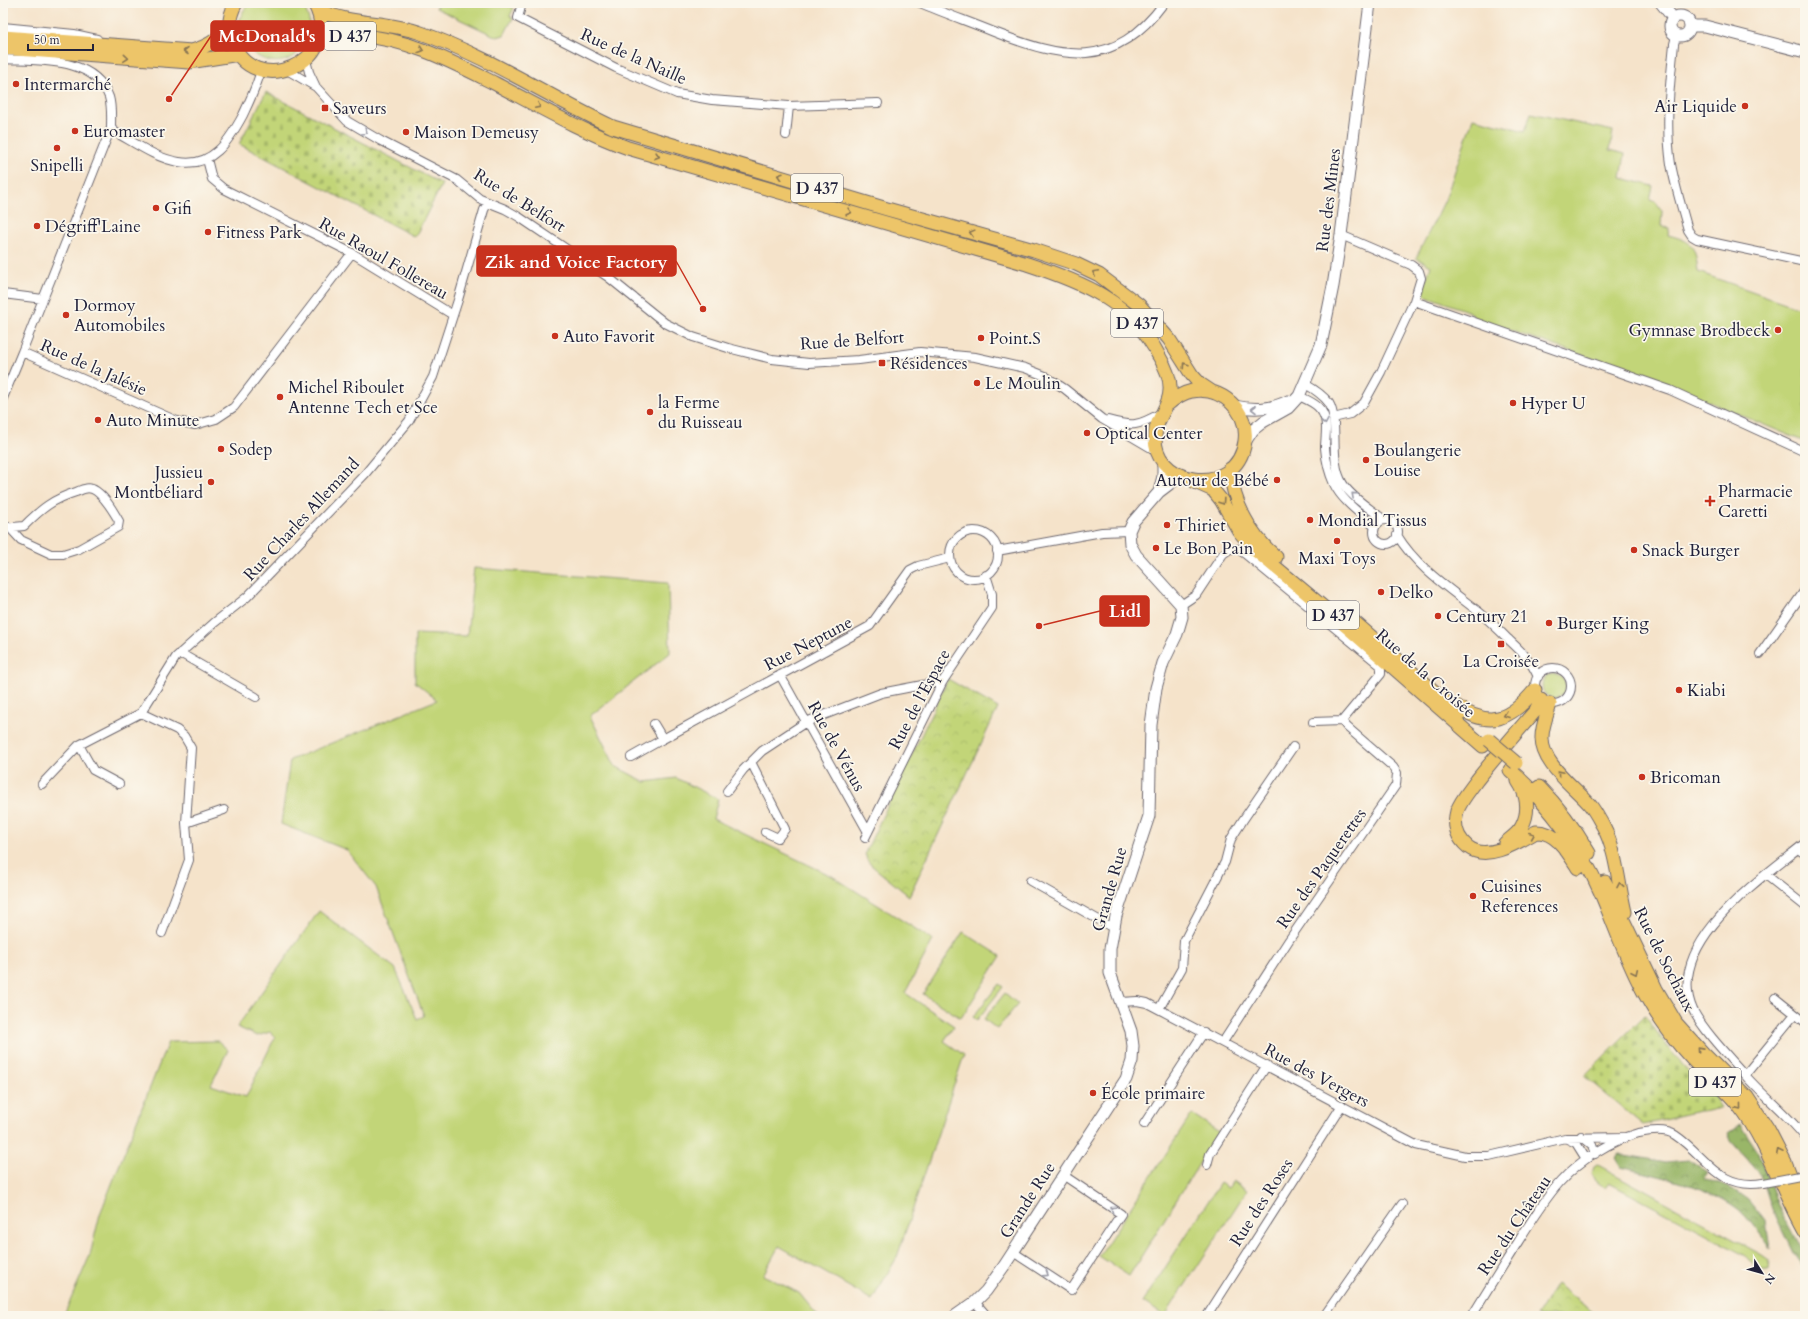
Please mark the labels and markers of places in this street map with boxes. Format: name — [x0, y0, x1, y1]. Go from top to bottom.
callout: McDonald's — [211, 21, 324, 51]
place label: Intermarché — [24, 73, 111, 96]
marker: Intermarché — [11, 79, 21, 89]
place label: Air Liquide — [1654, 95, 1737, 118]
place label: Saveurs — [333, 97, 387, 120]
marker: Air Liquide — [1740, 101, 1750, 111]
marker: Saveurs — [320, 103, 330, 113]
place label: Euromaster — [83, 120, 166, 143]
place label: Maison Demeusy — [414, 121, 539, 144]
marker: Euromaster — [70, 126, 80, 136]
marker: Maison Demeusy — [401, 127, 411, 137]
marker: Snipelli — [52, 143, 62, 153]
place label: Snipelli — [30, 154, 84, 177]
place label: Gifi — [164, 197, 192, 220]
marker: Gifi — [151, 203, 161, 213]
place label: Dégriff'Laine — [45, 215, 141, 238]
marker: Dégriff'Laine — [32, 221, 42, 231]
place label: Fitness Park — [216, 221, 303, 244]
marker: Fitness Park — [203, 227, 213, 237]
callout: Zik and Voice Factory — [477, 246, 676, 276]
place label: Dormoy Automobiles — [74, 294, 165, 337]
marker: Dormoy Automobiles — [61, 310, 71, 320]
place label: Gymnase Brodbeck — [1629, 319, 1771, 342]
place label: Auto Favorit — [563, 325, 655, 348]
marker: Gymnase Brodbeck — [1773, 325, 1783, 335]
place label: Point.S — [989, 327, 1041, 350]
marker: Auto Favorit — [550, 331, 560, 341]
marker: Point.S — [976, 333, 986, 343]
place label: Résidences — [890, 352, 968, 375]
marker: Résidences — [877, 358, 887, 368]
place label: Le Moulin — [985, 372, 1061, 395]
place label: Michel Riboulet Antenne Tech et Sce — [288, 376, 438, 419]
marker: Le Moulin — [972, 378, 982, 388]
place label: la Ferme du Ruisseau — [658, 391, 743, 434]
marker: Michel Riboulet Antenne Tech et Sce — [275, 392, 285, 402]
place label: Hyper U — [1521, 392, 1586, 415]
marker: Hyper U — [1508, 398, 1518, 408]
marker: la Ferme du Ruisseau — [645, 407, 655, 417]
place label: Auto Minute — [106, 409, 199, 432]
marker: Auto Minute — [93, 415, 103, 425]
place label: Optical Center — [1095, 422, 1203, 445]
marker: Optical Center — [1082, 428, 1092, 438]
place label: Sodep — [229, 438, 273, 461]
place label: Boulangerie Louise — [1374, 439, 1461, 482]
marker: Sodep — [216, 444, 226, 454]
marker: Boulangerie Louise — [1361, 455, 1371, 465]
place label: Jussieu Montbéliard — [114, 461, 203, 504]
place label: Autour de Bébé — [1155, 469, 1269, 492]
marker: Autour de Bébé — [1272, 475, 1282, 485]
marker: Jussieu Montbéliard — [206, 477, 216, 487]
place label: Pharmacie Caretti — [1718, 480, 1793, 523]
marker: Pharmacie Caretti — [1705, 496, 1715, 506]
place label: Mondial Tissus — [1318, 509, 1427, 532]
place label: Thiriet — [1175, 514, 1226, 537]
marker: Mondial Tissus — [1305, 515, 1315, 525]
marker: Thiriet — [1162, 520, 1172, 530]
marker: Maxi Toys — [1332, 536, 1342, 546]
place label: Le Bon Pain — [1164, 537, 1254, 560]
place label: Snack Burger — [1642, 539, 1740, 562]
marker: Le Bon Pain — [1151, 543, 1161, 553]
marker: Snack Burger — [1629, 545, 1639, 555]
place label: Maxi Toys — [1298, 547, 1376, 570]
place label: Delko — [1389, 581, 1433, 604]
marker: Delko — [1376, 587, 1386, 597]
callout: Lidl — [1100, 596, 1149, 626]
place label: Century 21 — [1446, 605, 1528, 628]
marker: Century 21 — [1433, 611, 1443, 621]
place label: Burger King — [1557, 612, 1649, 635]
marker: Burger King — [1544, 618, 1554, 628]
marker: La Croisée — [1496, 639, 1506, 649]
place label: La Croisée — [1463, 650, 1539, 673]
place label: Kiabi — [1687, 679, 1726, 702]
marker: Kiabi — [1674, 685, 1684, 695]
place label: Bricoman — [1650, 766, 1721, 789]
marker: Bricoman — [1637, 772, 1647, 782]
place label: Cuisines References — [1481, 875, 1558, 918]
marker: Cuisines References — [1468, 891, 1478, 901]
place label: École primaire — [1101, 1082, 1206, 1105]
marker: École primaire — [1088, 1088, 1098, 1098]

